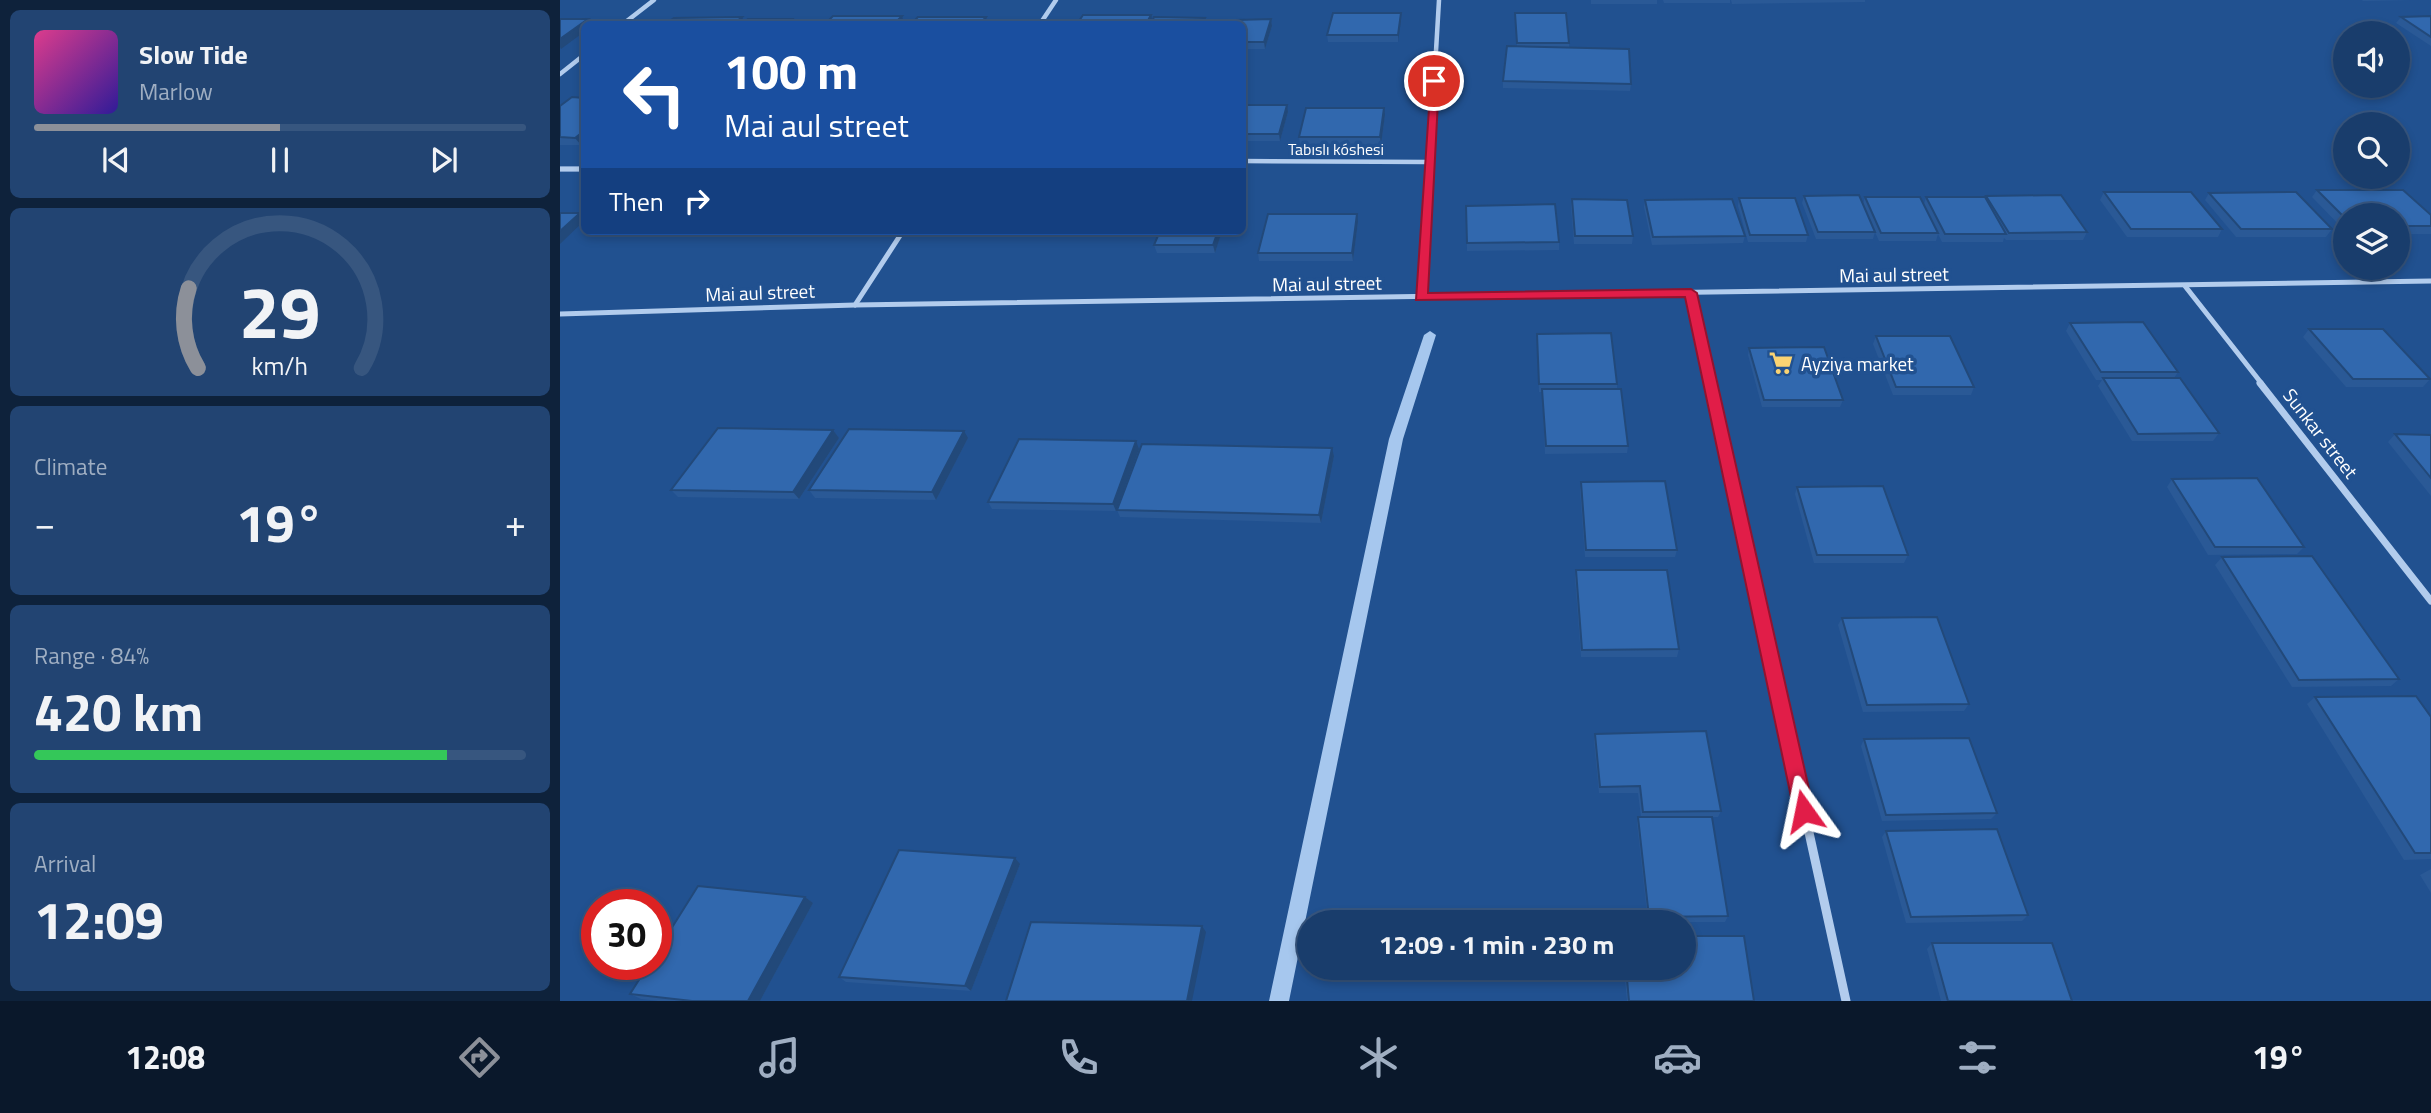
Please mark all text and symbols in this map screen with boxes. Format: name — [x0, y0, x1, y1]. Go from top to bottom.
map controls — [2333, 21, 2410, 280]
button: sound — [2333, 21, 2410, 98]
text: 100 m — [724, 33, 858, 108]
text: Slow Tide — [139, 35, 248, 74]
icon: left — [609, 49, 700, 140]
pin — [1404, 51, 1464, 111]
icon: arrive — [1415, 62, 1453, 100]
text: Marlow — [139, 74, 213, 109]
text: Mai aul street — [724, 101, 909, 149]
button: search — [2333, 112, 2410, 189]
street label: Tabıslı kóshesi — [1288, 137, 1384, 161]
icon: previous — [97, 141, 135, 179]
icon: pause — [261, 141, 299, 179]
icon: next — [425, 141, 463, 179]
text: Then — [609, 182, 664, 221]
icon: right — [678, 182, 716, 220]
button: layers — [2333, 203, 2410, 280]
text: 29 — [239, 257, 321, 367]
street label: Mai aul street — [1839, 259, 1949, 289]
street label: Mai aul street — [1272, 268, 1382, 298]
street label: Mai aul street — [705, 276, 816, 308]
text: km/h — [252, 347, 308, 385]
supermarket icon: Ayziya market — [1767, 349, 1795, 377]
place label: Ayziya market — [1801, 349, 1914, 378]
street label: Sunkar street — [2276, 382, 2366, 485]
text: Climate — [34, 449, 107, 484]
text: 19° — [236, 483, 324, 562]
text: − — [34, 494, 55, 552]
text: + — [505, 494, 526, 552]
text: Range · 84% — [34, 638, 149, 673]
text: 420 km — [34, 672, 203, 751]
position arrow — [1767, 774, 1841, 848]
text: Arrival — [34, 846, 96, 881]
text: 12:09 — [34, 880, 164, 959]
speed limit sign: 30 — [581, 889, 672, 980]
text: 12:09 · 1 min · 230 m — [1379, 925, 1614, 964]
text: 12:08 — [125, 1033, 205, 1081]
icon: directions — [455, 1033, 504, 1082]
icon: music — [755, 1033, 804, 1082]
icon: phone — [1054, 1033, 1103, 1082]
icon: climate — [1354, 1033, 1403, 1082]
icon: car — [1653, 1033, 1702, 1082]
icon: filters — [1953, 1033, 2002, 1082]
text: 19° — [2252, 1033, 2306, 1081]

